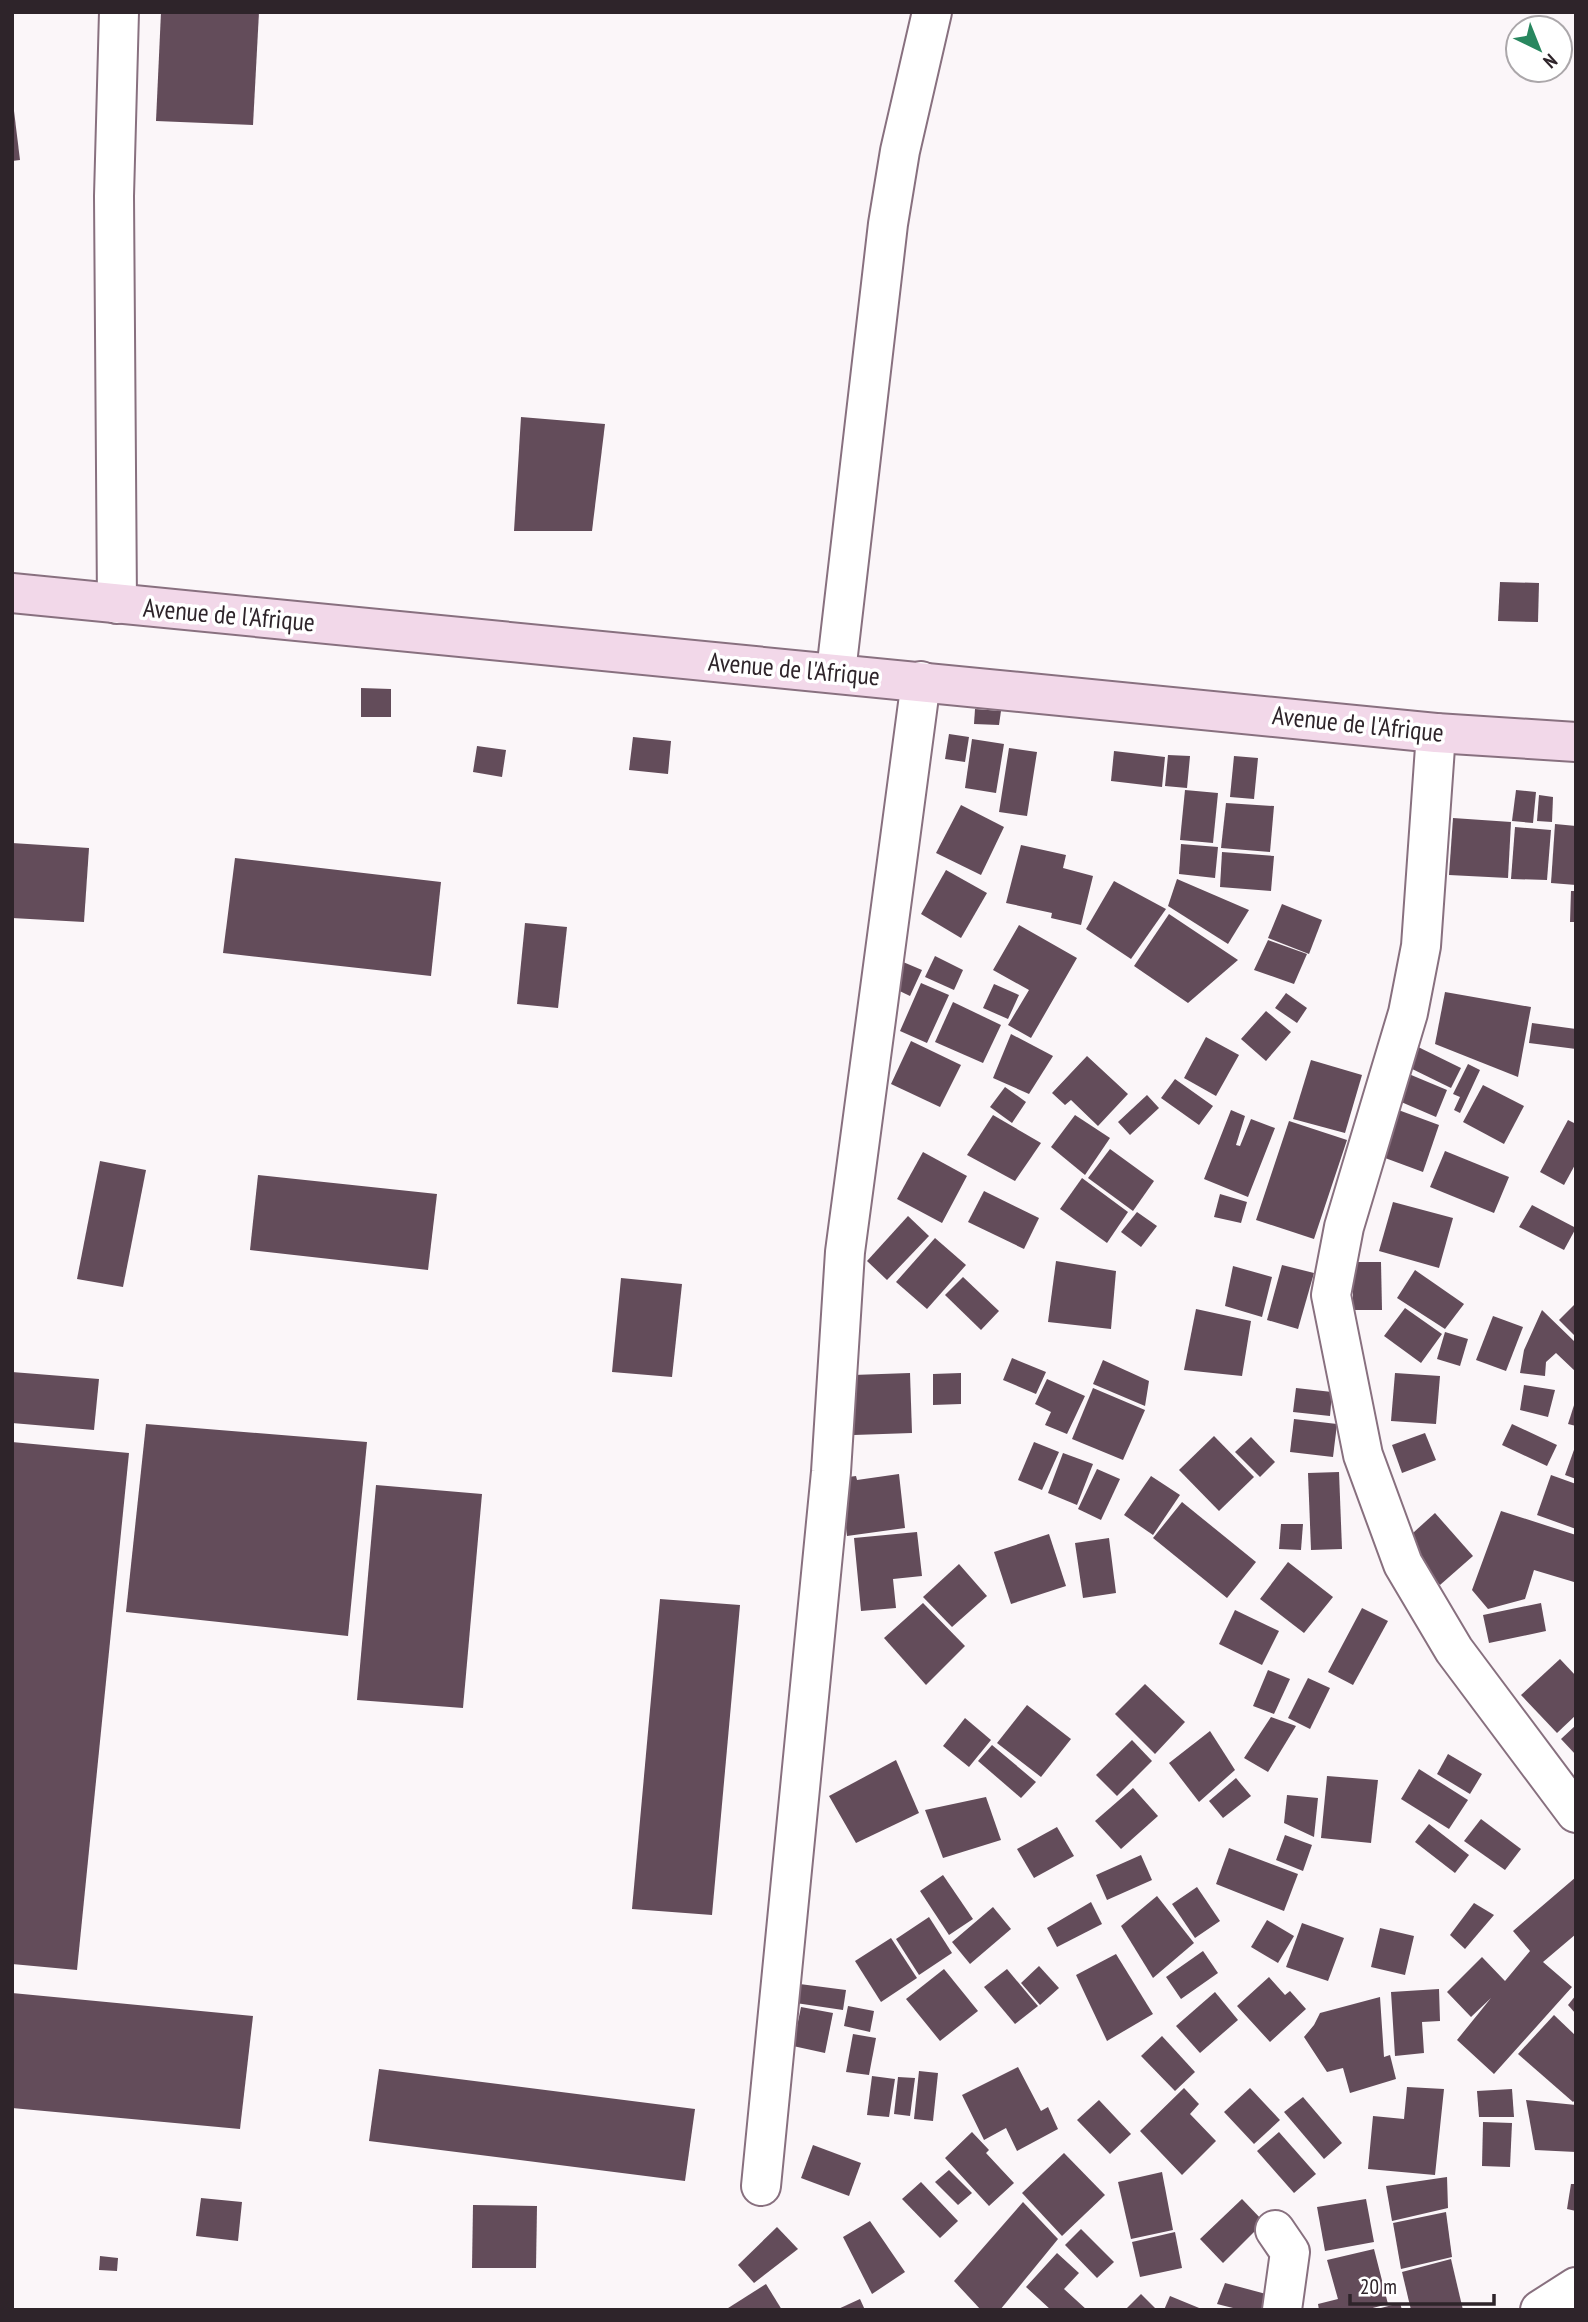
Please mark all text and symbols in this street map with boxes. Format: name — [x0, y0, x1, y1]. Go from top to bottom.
north arrow — [1504, 14, 1574, 84]
text: N — [1539, 49, 1563, 74]
street label: Avenue de l'Afrique — [142, 591, 316, 638]
street label: Avenue de l'Afrique — [707, 645, 881, 692]
street label: Avenue de l'Afrique — [1271, 698, 1445, 749]
scale bar — [1350, 2262, 1494, 2306]
text: 20 m — [1360, 2273, 1397, 2300]

